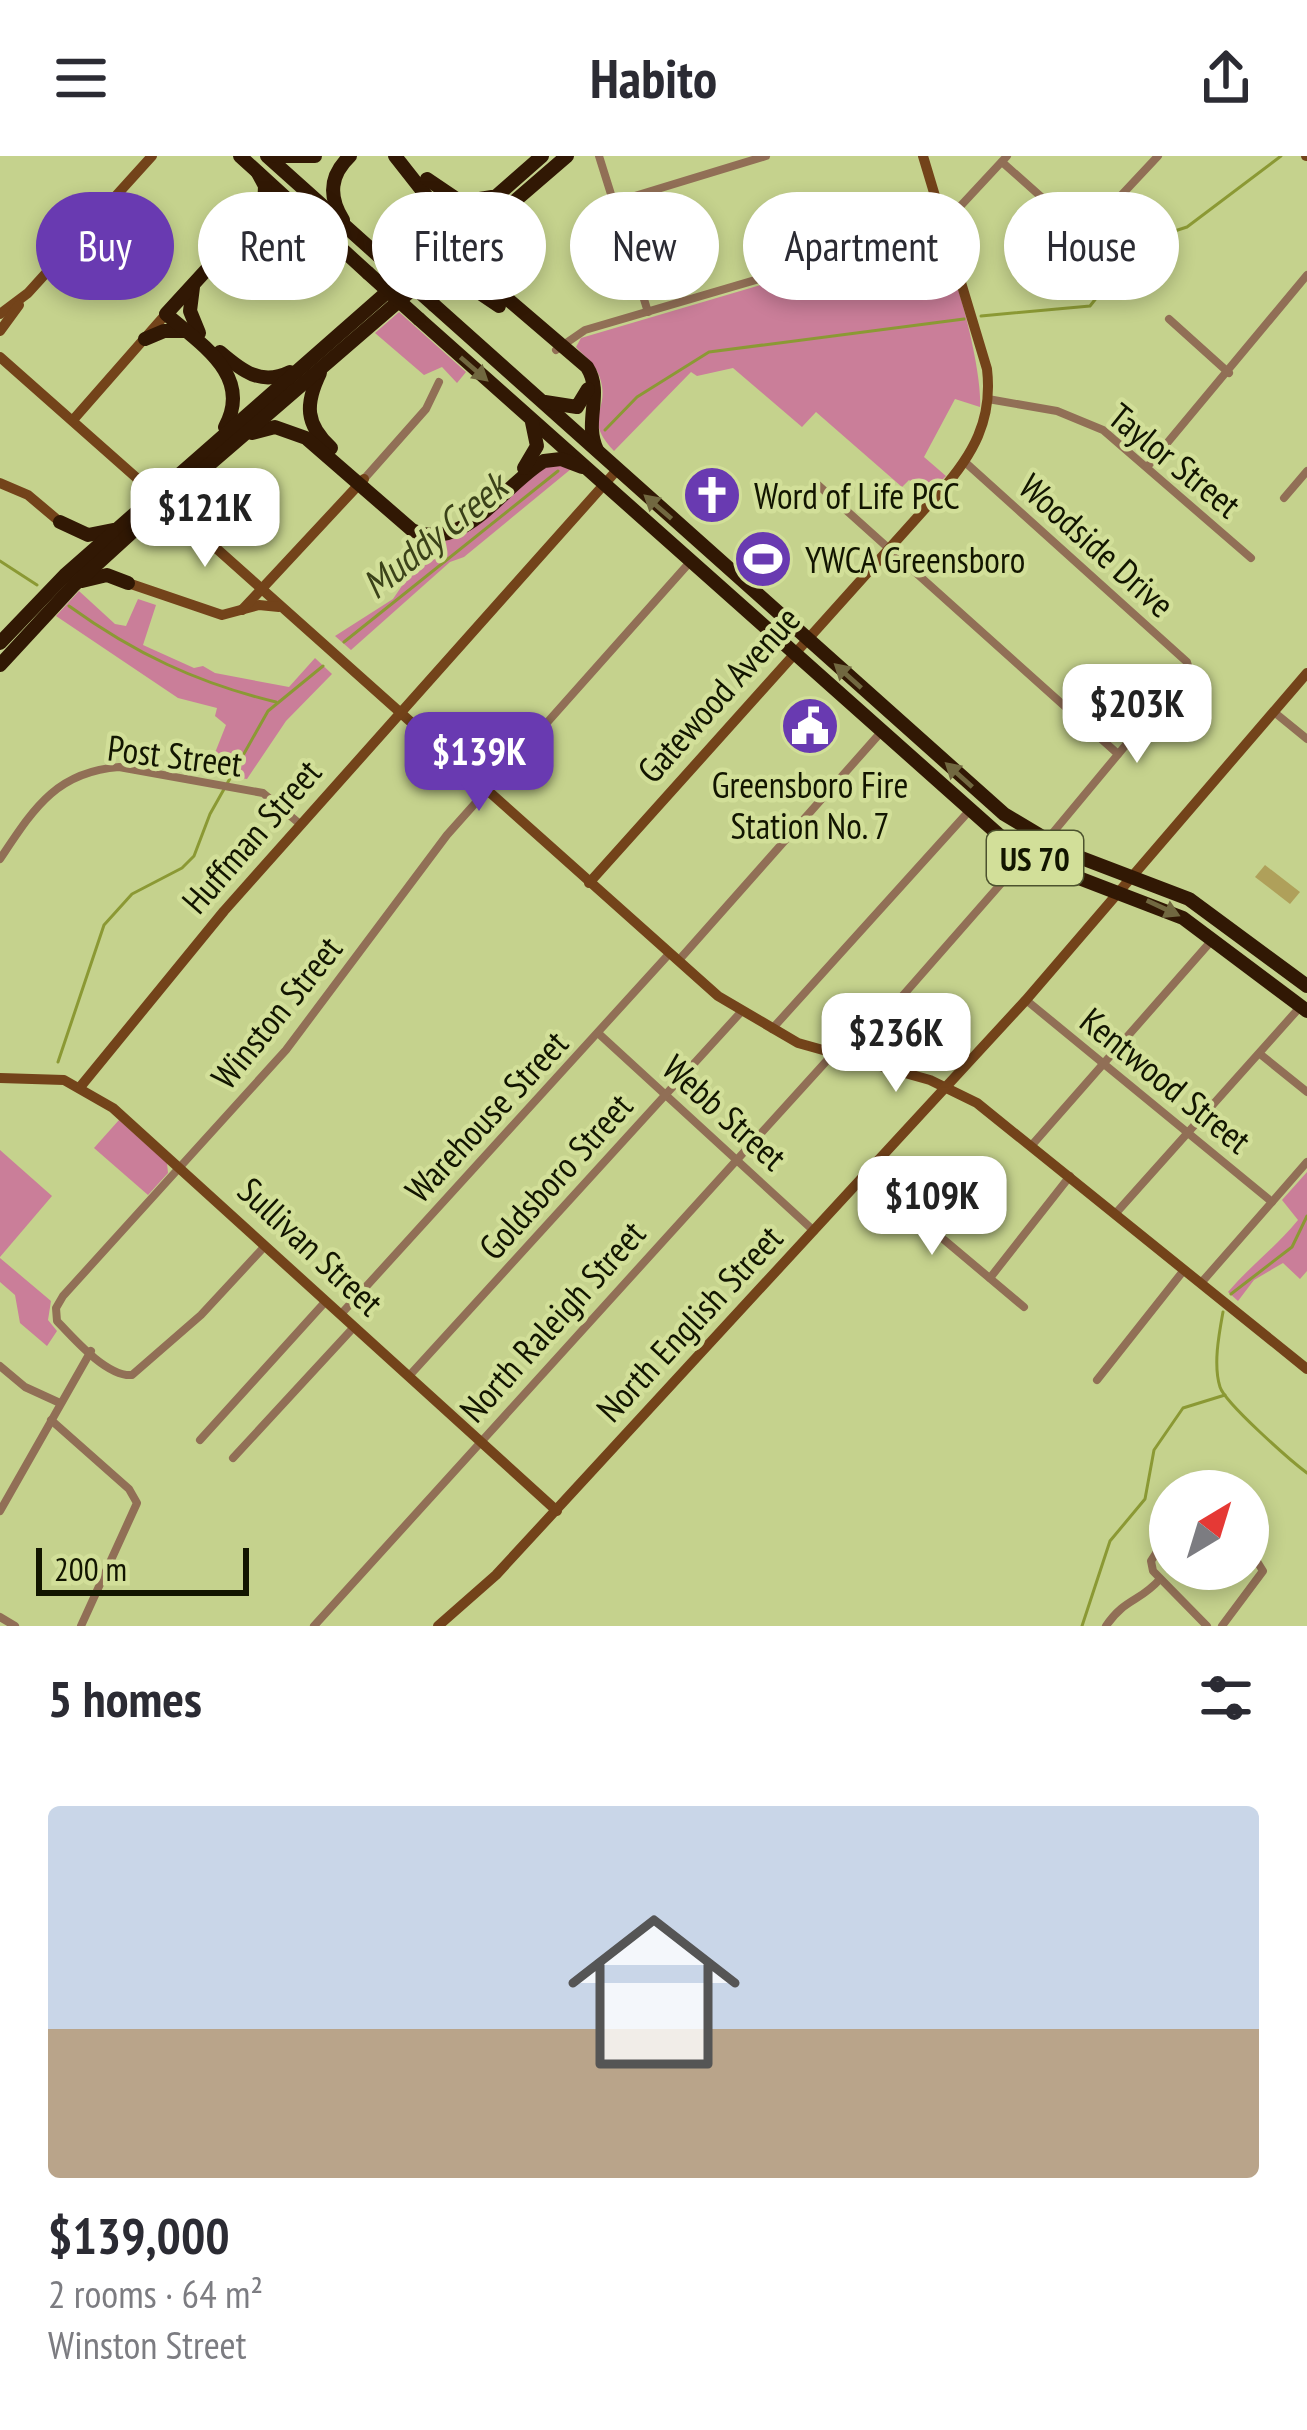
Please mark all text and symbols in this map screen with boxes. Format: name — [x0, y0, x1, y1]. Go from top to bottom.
text: Habito — [590, 43, 717, 113]
icon: menu — [48, 45, 114, 111]
icon: share — [1193, 45, 1259, 111]
chip: Buy — [36, 192, 174, 300]
chip: Rent — [198, 192, 348, 300]
chip: Filters — [372, 192, 546, 300]
chip: New — [570, 192, 719, 300]
chip: Apartment — [743, 192, 980, 300]
chip: House — [1004, 192, 1179, 300]
one-way arrow — [460, 355, 489, 382]
street label: Taylor Street — [1099, 392, 1251, 528]
water label: Muddy Creek — [351, 458, 521, 609]
street label: Woodside Drive — [1010, 463, 1184, 627]
church icon: Word of Life PCC — [681, 464, 743, 526]
pin: $121K — [121, 468, 289, 570]
place label: Word of Life PCC — [754, 472, 960, 519]
text: $121K — [158, 481, 252, 532]
one-way arrow — [643, 494, 673, 521]
sports icon: YWCA Greensboro — [732, 528, 794, 590]
place label: YWCA Greensboro — [805, 536, 1025, 583]
street label: Gatewood Avenue — [626, 596, 810, 792]
one-way arrow — [833, 663, 862, 690]
pin: $203K — [1053, 664, 1221, 766]
text: $203K — [1090, 677, 1184, 728]
public building icon: Greensboro Fire Station No. 7 — [779, 695, 841, 757]
pin: $139K — [395, 712, 563, 814]
street label: Post Street — [105, 723, 245, 787]
text: $139K — [432, 725, 526, 776]
street label: Huffman Street — [171, 749, 331, 923]
place label: Greensboro Fire Station No. 7 — [712, 761, 908, 849]
one-way arrow — [944, 762, 974, 789]
road number: US 70 — [987, 831, 1083, 885]
one-way arrow — [1146, 898, 1181, 918]
street label: Winston Street — [200, 926, 352, 1098]
pin: $236K — [812, 993, 980, 1095]
street label: Kentwood Street — [1071, 997, 1261, 1163]
text: $236K — [849, 1006, 943, 1057]
street label: Warehouse Street — [394, 1020, 578, 1212]
street label: Webb Street — [653, 1044, 797, 1180]
street label: Goldsboro Street — [468, 1083, 642, 1269]
pin: $109K — [848, 1156, 1016, 1258]
street label: Sullivan Street — [228, 1167, 394, 1325]
text: $109K — [885, 1169, 979, 1220]
street label: North Raleigh Street — [449, 1210, 655, 1432]
street label: North English Street — [586, 1215, 792, 1431]
north arrow — [1149, 1470, 1269, 1590]
map controls — [1149, 1470, 1269, 1590]
scale bar — [36, 1542, 249, 1595]
text: 200 m — [54, 1547, 127, 1590]
text: 5 homes — [48, 1665, 202, 1731]
icon: filters — [1193, 1665, 1259, 1731]
icon: home — [546, 1884, 762, 2100]
text: $139,000 — [48, 2202, 230, 2268]
text: 2 rooms · 64 m² — [48, 2268, 263, 2319]
text: Winston Street — [48, 2319, 246, 2370]

